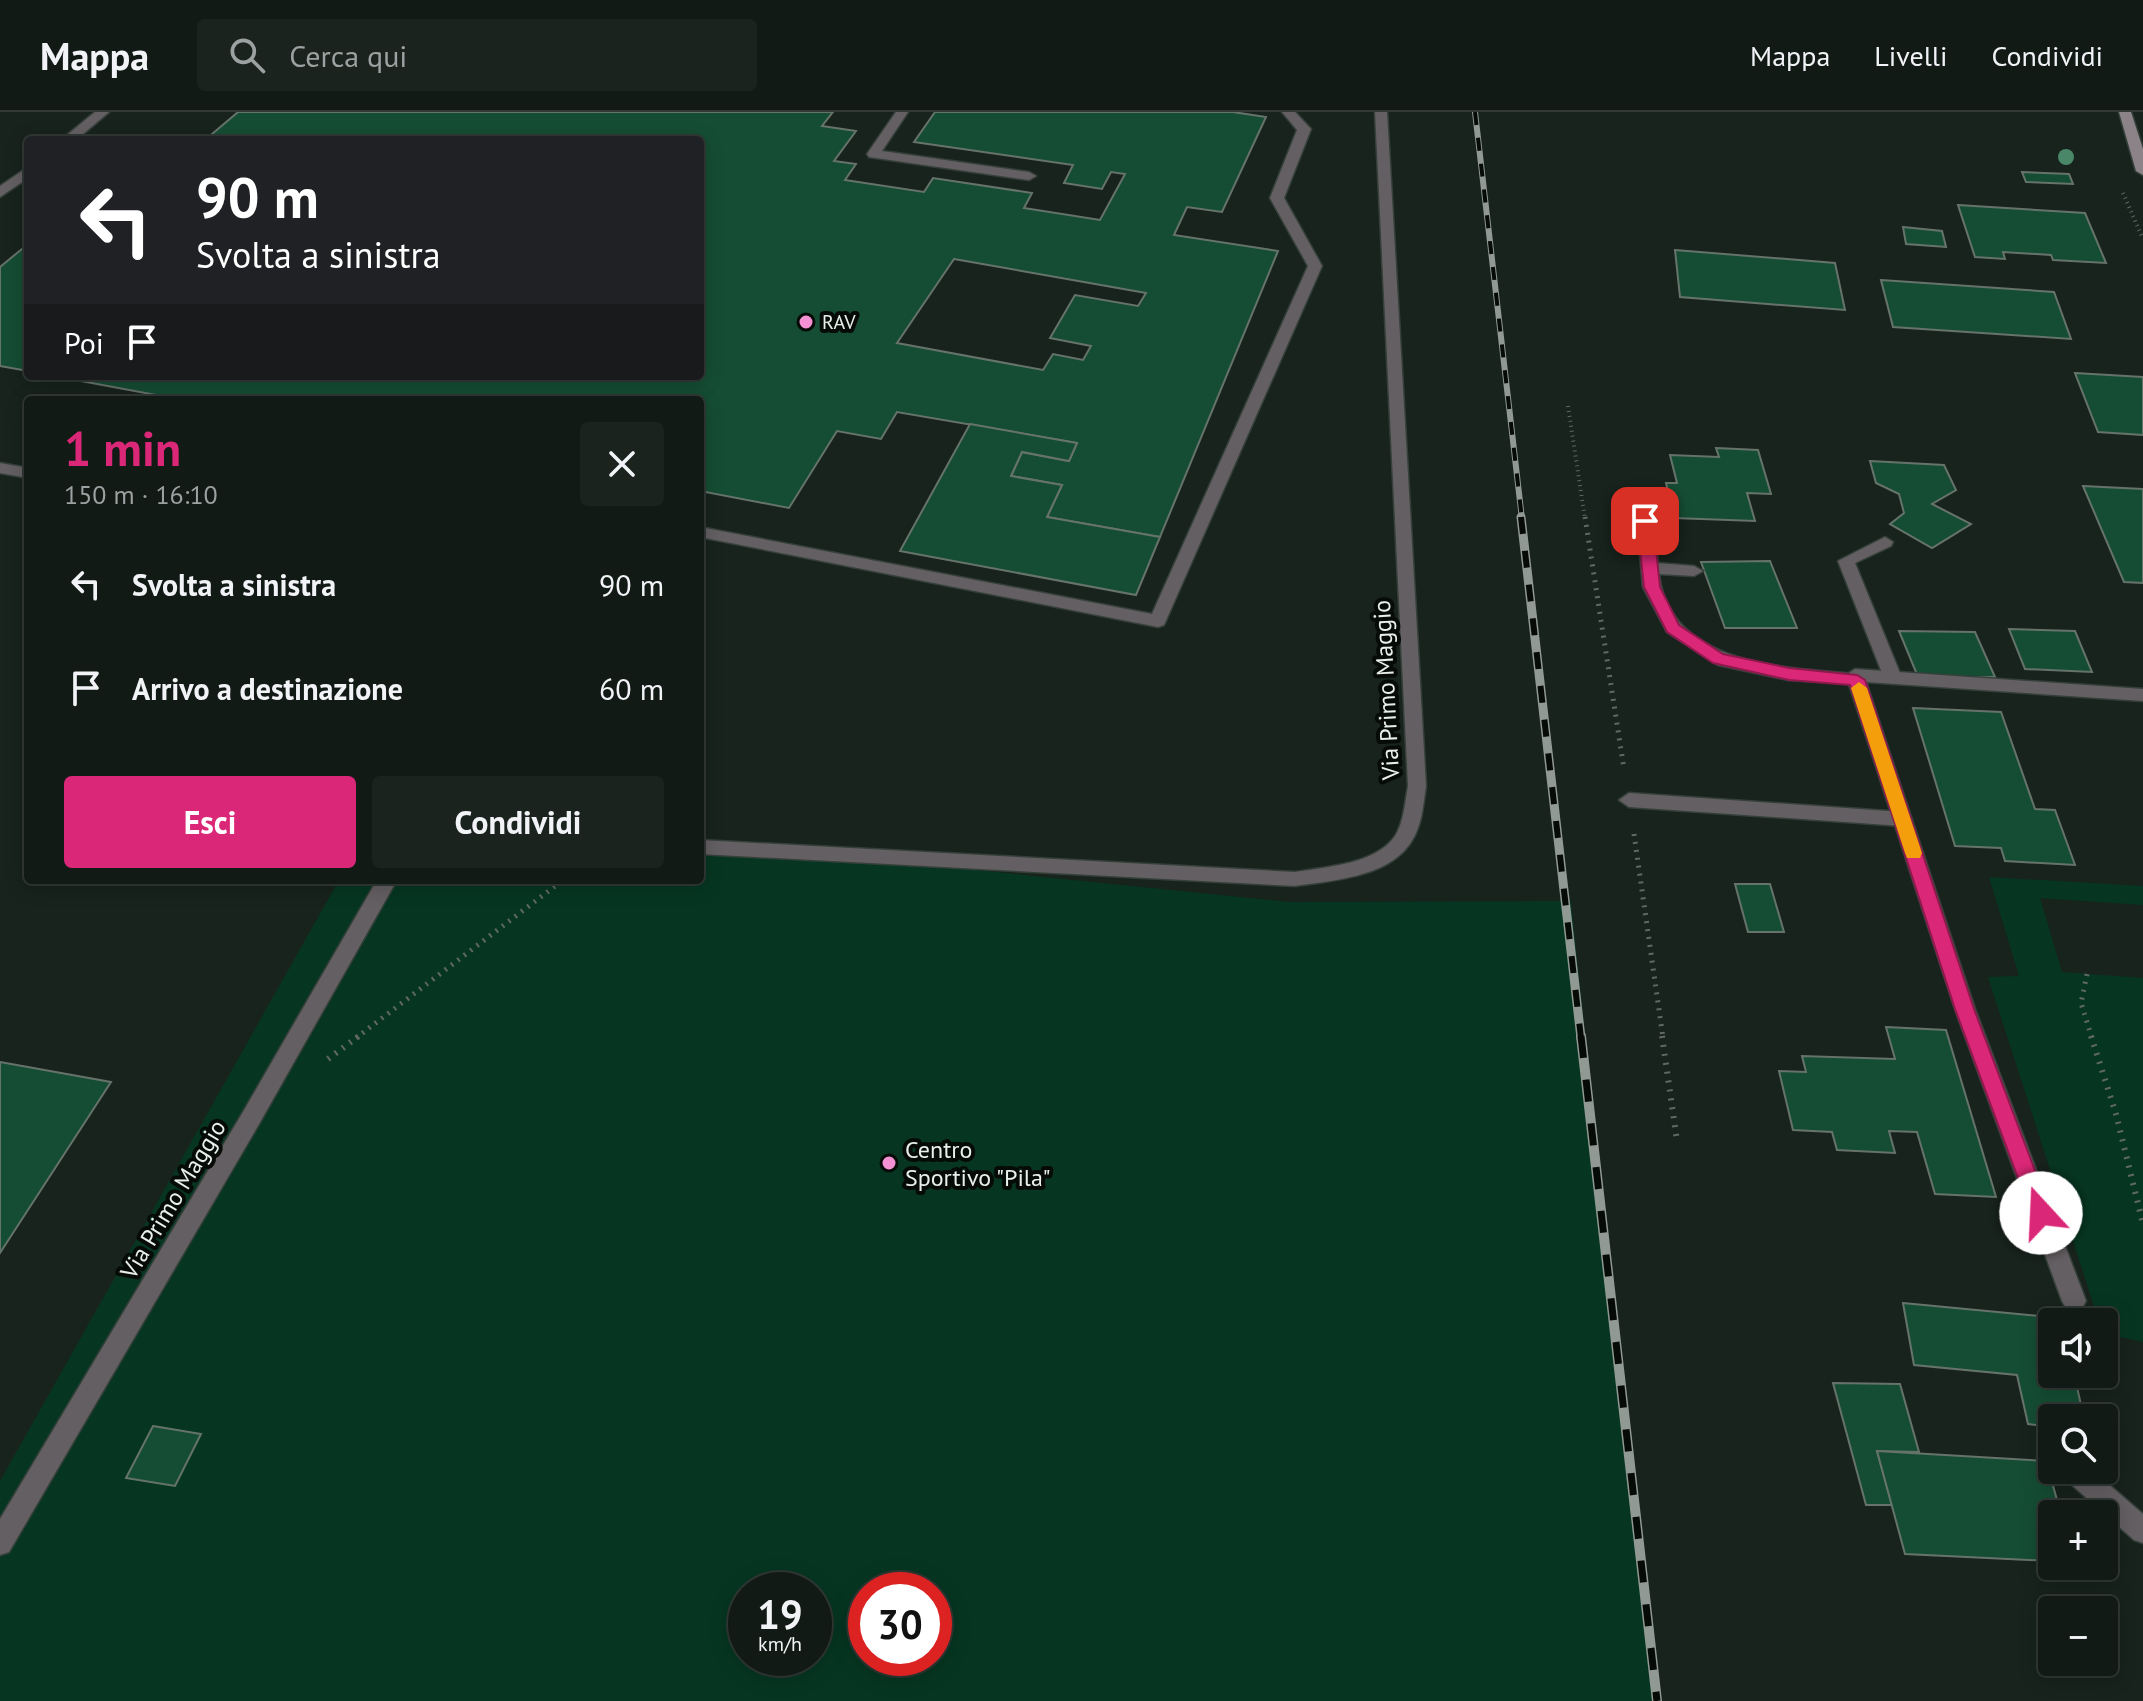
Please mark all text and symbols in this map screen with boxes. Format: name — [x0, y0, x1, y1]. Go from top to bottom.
search box — [197, 19, 757, 91]
text: Mappa — [40, 31, 149, 80]
icon: search — [225, 33, 269, 77]
text: Cerca qui — [289, 36, 407, 75]
text: Mappa — [1750, 37, 1830, 74]
text: Livelli — [1874, 37, 1948, 74]
text: Condividi — [1992, 37, 2103, 74]
text: 90 m — [196, 161, 319, 233]
icon: left — [64, 168, 168, 272]
text: Svolta a sinistra — [196, 231, 441, 278]
place label: RAV — [822, 309, 856, 335]
marker: RAV — [797, 313, 815, 331]
icon: arrive — [120, 320, 164, 364]
text: Poi — [64, 323, 104, 362]
text: 1 min — [64, 417, 181, 479]
button: close — [580, 422, 664, 506]
text: 150 m · 16:10 — [64, 478, 218, 511]
pin — [1611, 487, 1679, 555]
icon: arrive — [1623, 499, 1667, 543]
icon: left — [64, 562, 108, 606]
text: Svolta a sinistra — [132, 565, 336, 604]
text: 90 m — [599, 565, 664, 604]
street label: Via Primo Maggio — [1366, 599, 1406, 782]
icon: arrive — [64, 666, 108, 710]
text: Arrivo a destinazione — [132, 669, 403, 708]
text: 60 m — [599, 669, 664, 708]
button: Esci — [64, 776, 356, 868]
button: Condividi — [372, 776, 664, 868]
street label: Via Primo Maggio — [113, 1114, 233, 1285]
place label: Centro Sportivo "Pila" — [905, 1134, 1051, 1193]
marker: Centro Sportivo "Pila" — [880, 1154, 898, 1172]
position arrow — [1999, 1171, 2083, 1255]
map controls — [2038, 1308, 2118, 1676]
button: sound — [2038, 1308, 2118, 1388]
button: search — [2038, 1404, 2118, 1484]
button: + — [2038, 1500, 2118, 1580]
speed limit sign: 30 — [848, 1572, 952, 1676]
text: 19 — [757, 1588, 803, 1640]
button: − — [2038, 1596, 2118, 1676]
text: km/h — [758, 1631, 802, 1657]

